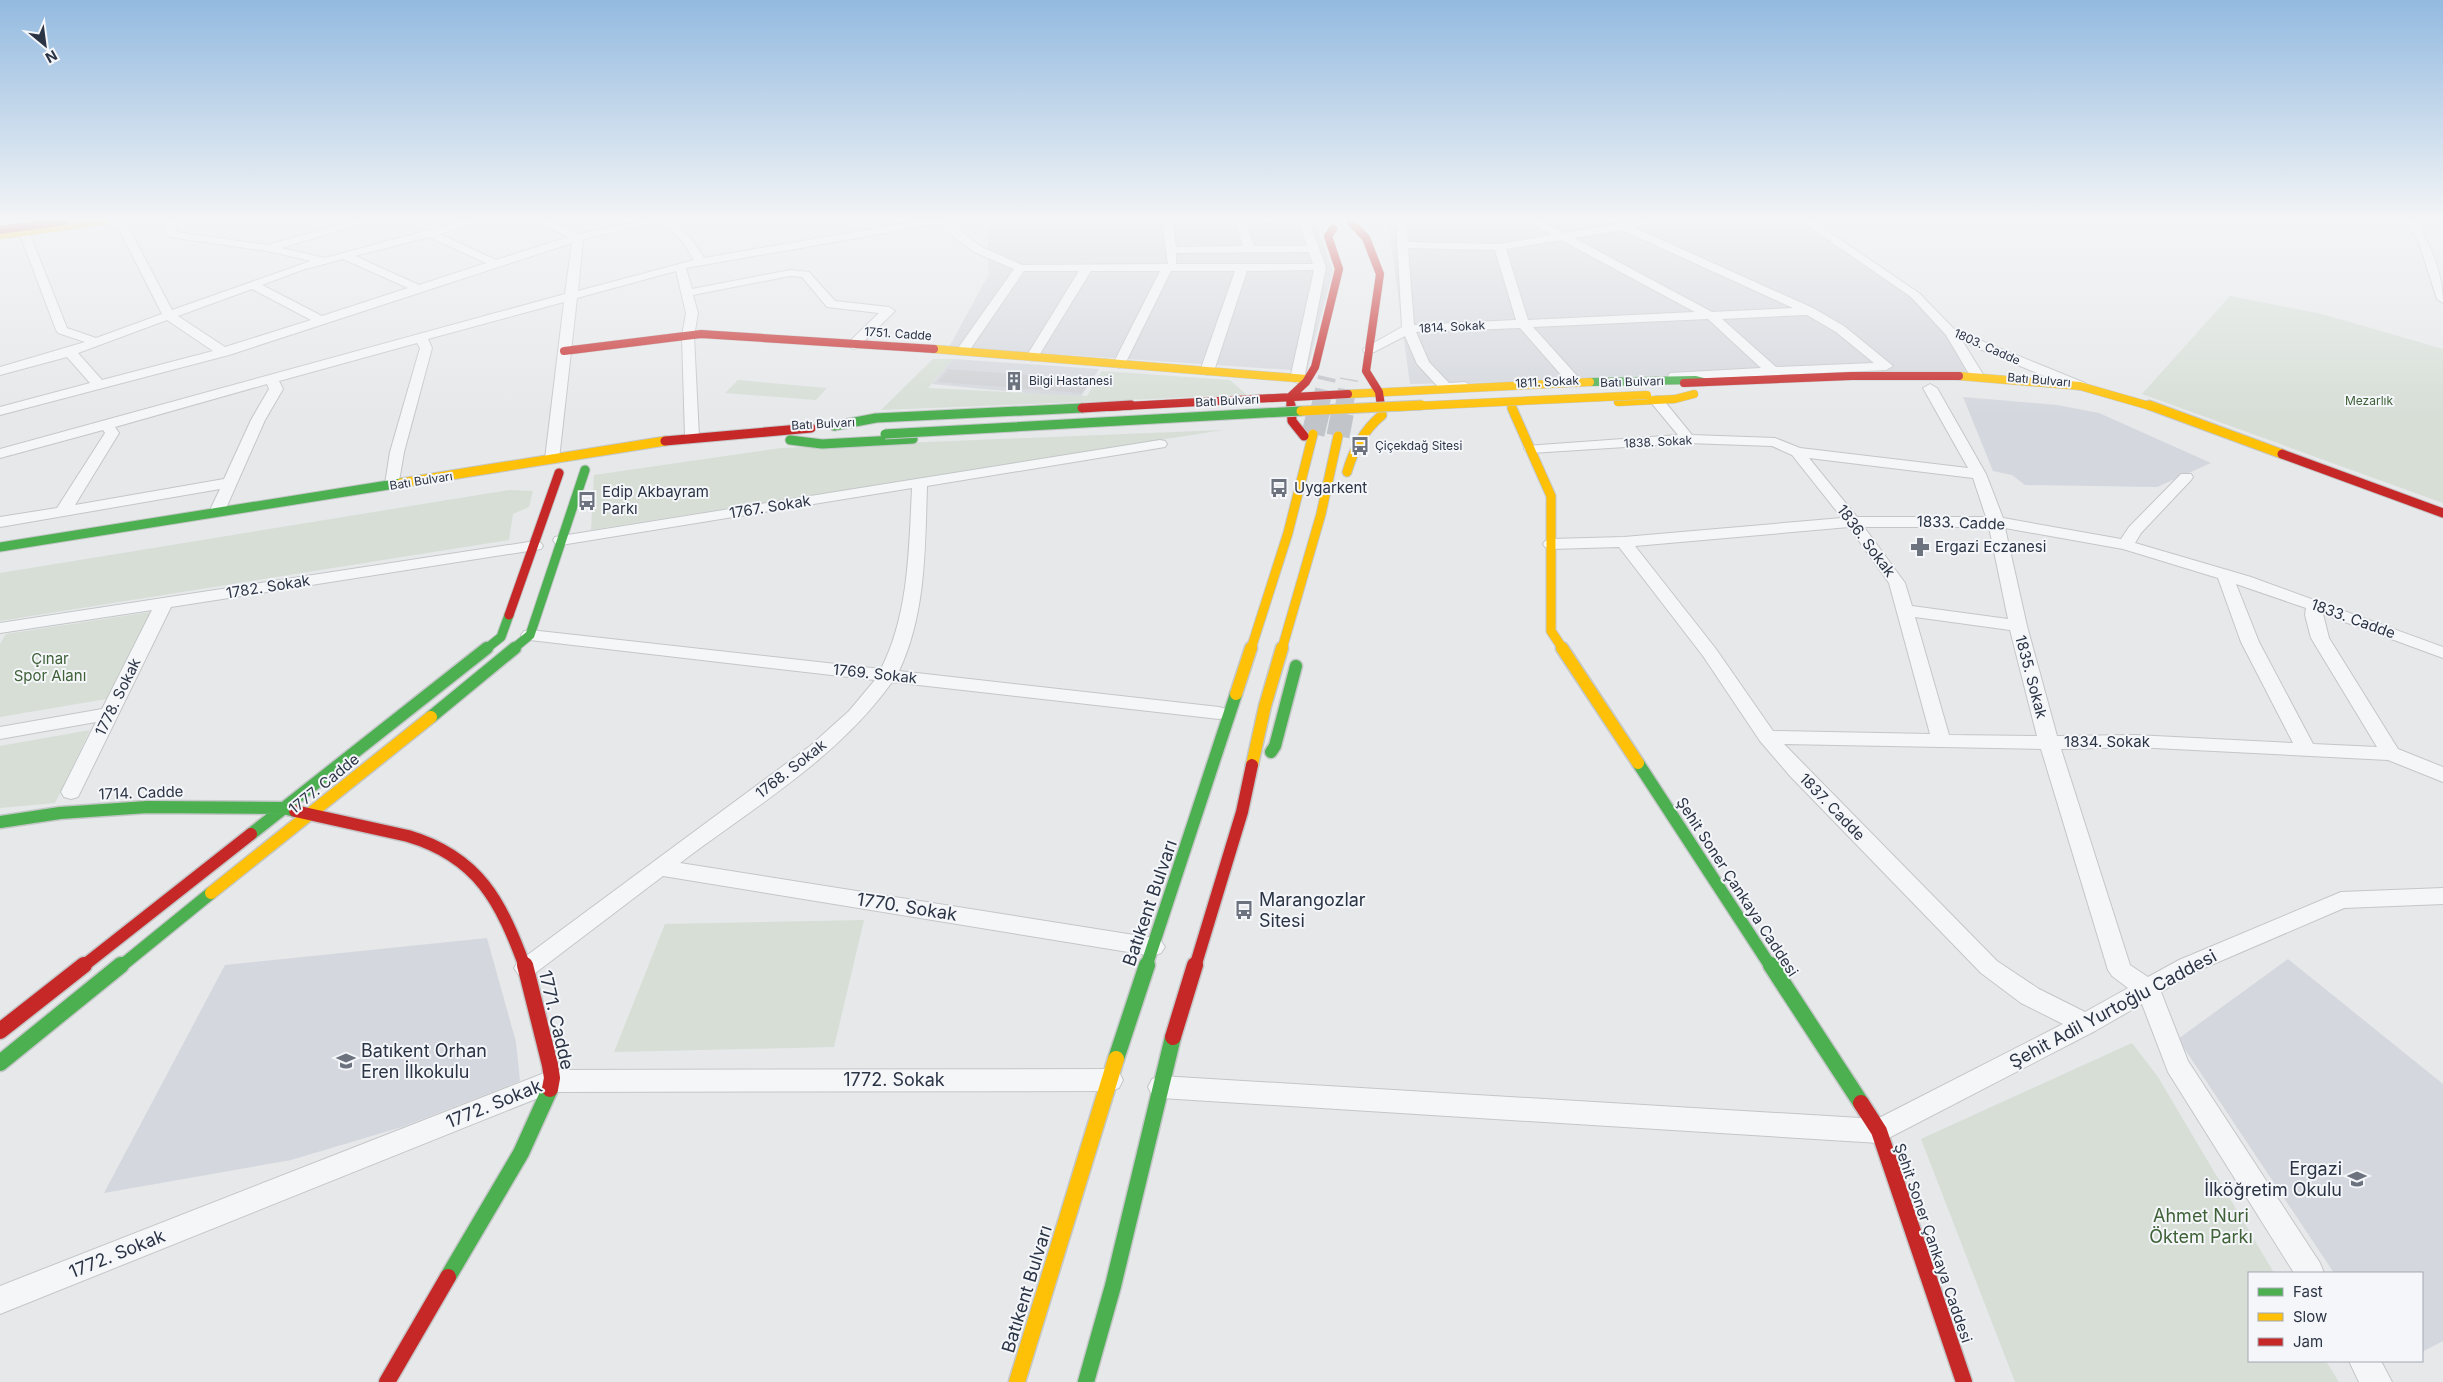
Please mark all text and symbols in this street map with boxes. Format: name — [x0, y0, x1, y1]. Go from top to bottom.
north arrow — [20, 20, 70, 70]
text: N — [43, 47, 60, 67]
street label: 1814. Sokak — [1419, 317, 1486, 336]
street label: 1751. Cadde — [864, 324, 932, 343]
street label: 1803. Cadde — [1952, 325, 2023, 368]
street label: Batı Bulvarı — [2007, 369, 2071, 390]
building icon: Bilgi Hastanesi — [1003, 370, 1025, 392]
street label: 1811. Sokak — [1515, 372, 1580, 391]
place label: Bilgi Hastanesi — [1029, 373, 1112, 388]
street label: Batı Bulvarı — [1600, 373, 1664, 390]
street label: Batı Bulvarı — [1195, 391, 1259, 410]
park label: Mezarlık — [2345, 393, 2393, 408]
street label: Batı Bulvarı — [791, 414, 855, 433]
street label: 1838. Sokak — [1623, 432, 1693, 451]
bus stop icon: Çiçekdağ Sitesi — [1349, 435, 1371, 457]
place label: Çiçekdağ Sitesi — [1375, 438, 1462, 453]
street label: Batı Bulvarı — [388, 468, 454, 493]
bus stop icon: Uygarkent — [1268, 477, 1290, 499]
place label: Uygarkent — [1294, 478, 1367, 497]
place label: Edip Akbayram Parkı — [602, 482, 709, 518]
bus stop icon: Edip Akbayram Parkı — [576, 490, 598, 512]
street label: 1767. Sokak — [728, 491, 813, 522]
street label: 1836. Sokak — [1833, 501, 1900, 581]
street label: 1833. Cadde — [1916, 511, 2006, 534]
pharmacy icon: Ergazi Eczanesi — [1909, 536, 1931, 558]
place label: Ergazi Eczanesi — [1935, 537, 2046, 556]
street label: 1782. Sokak — [225, 570, 312, 603]
street label: 1833. Cadde — [2308, 594, 2398, 643]
street label: 1835. Sokak — [2011, 633, 2052, 721]
park label: Çınar Spor Alanı — [14, 649, 86, 685]
street label: 1778. Sokak — [91, 654, 145, 739]
street label: 1769. Sokak — [832, 660, 919, 687]
street label: 1834. Sokak — [2064, 732, 2151, 751]
street label: 1768. Sokak — [751, 735, 830, 802]
street label: 1777. Cadde — [285, 749, 363, 818]
street label: 1837. Cadde — [1796, 769, 1869, 844]
street label: 1714. Cadde — [98, 782, 184, 803]
street label: Şehit Soner Çankaya Caddesi — [1672, 794, 1803, 980]
street label: Batıkent Bulvarı — [1118, 837, 1181, 969]
street label: 1770. Sokak — [855, 888, 959, 925]
place label: Marangozlar Sitesi — [1259, 889, 1366, 931]
bus stop icon: Marangozlar Sitesi — [1233, 899, 1255, 921]
street label: Şehit Adil Yurtoğlu Caddesi — [2006, 945, 2220, 1072]
street label: 1771. Cadde — [535, 968, 578, 1072]
place label: Batıkent Orhan Eren İlkokulu — [361, 1040, 487, 1082]
school or university icon: Batıkent Orhan Eren İlkokulu — [335, 1050, 357, 1072]
street label: 1772. Sokak — [843, 1069, 945, 1090]
street label: 1772. Sokak — [443, 1075, 545, 1132]
street label: Şehit Soner Çankaya Caddesi — [1890, 1141, 1977, 1345]
place label: Ergazi İlköğretim Okulu — [2204, 1158, 2342, 1200]
school or university icon: Ergazi İlköğretim Okulu — [2346, 1168, 2368, 1190]
park label: Ahmet Nuri Öktem Parkı — [2149, 1205, 2253, 1247]
street label: Batıkent Bulvarı — [997, 1223, 1056, 1355]
street label: 1772. Sokak — [66, 1225, 168, 1282]
legend — [2248, 1272, 2423, 1362]
text: Fast — [2293, 1282, 2323, 1301]
text: Slow — [2293, 1307, 2327, 1326]
text: Jam — [2293, 1332, 2323, 1351]

